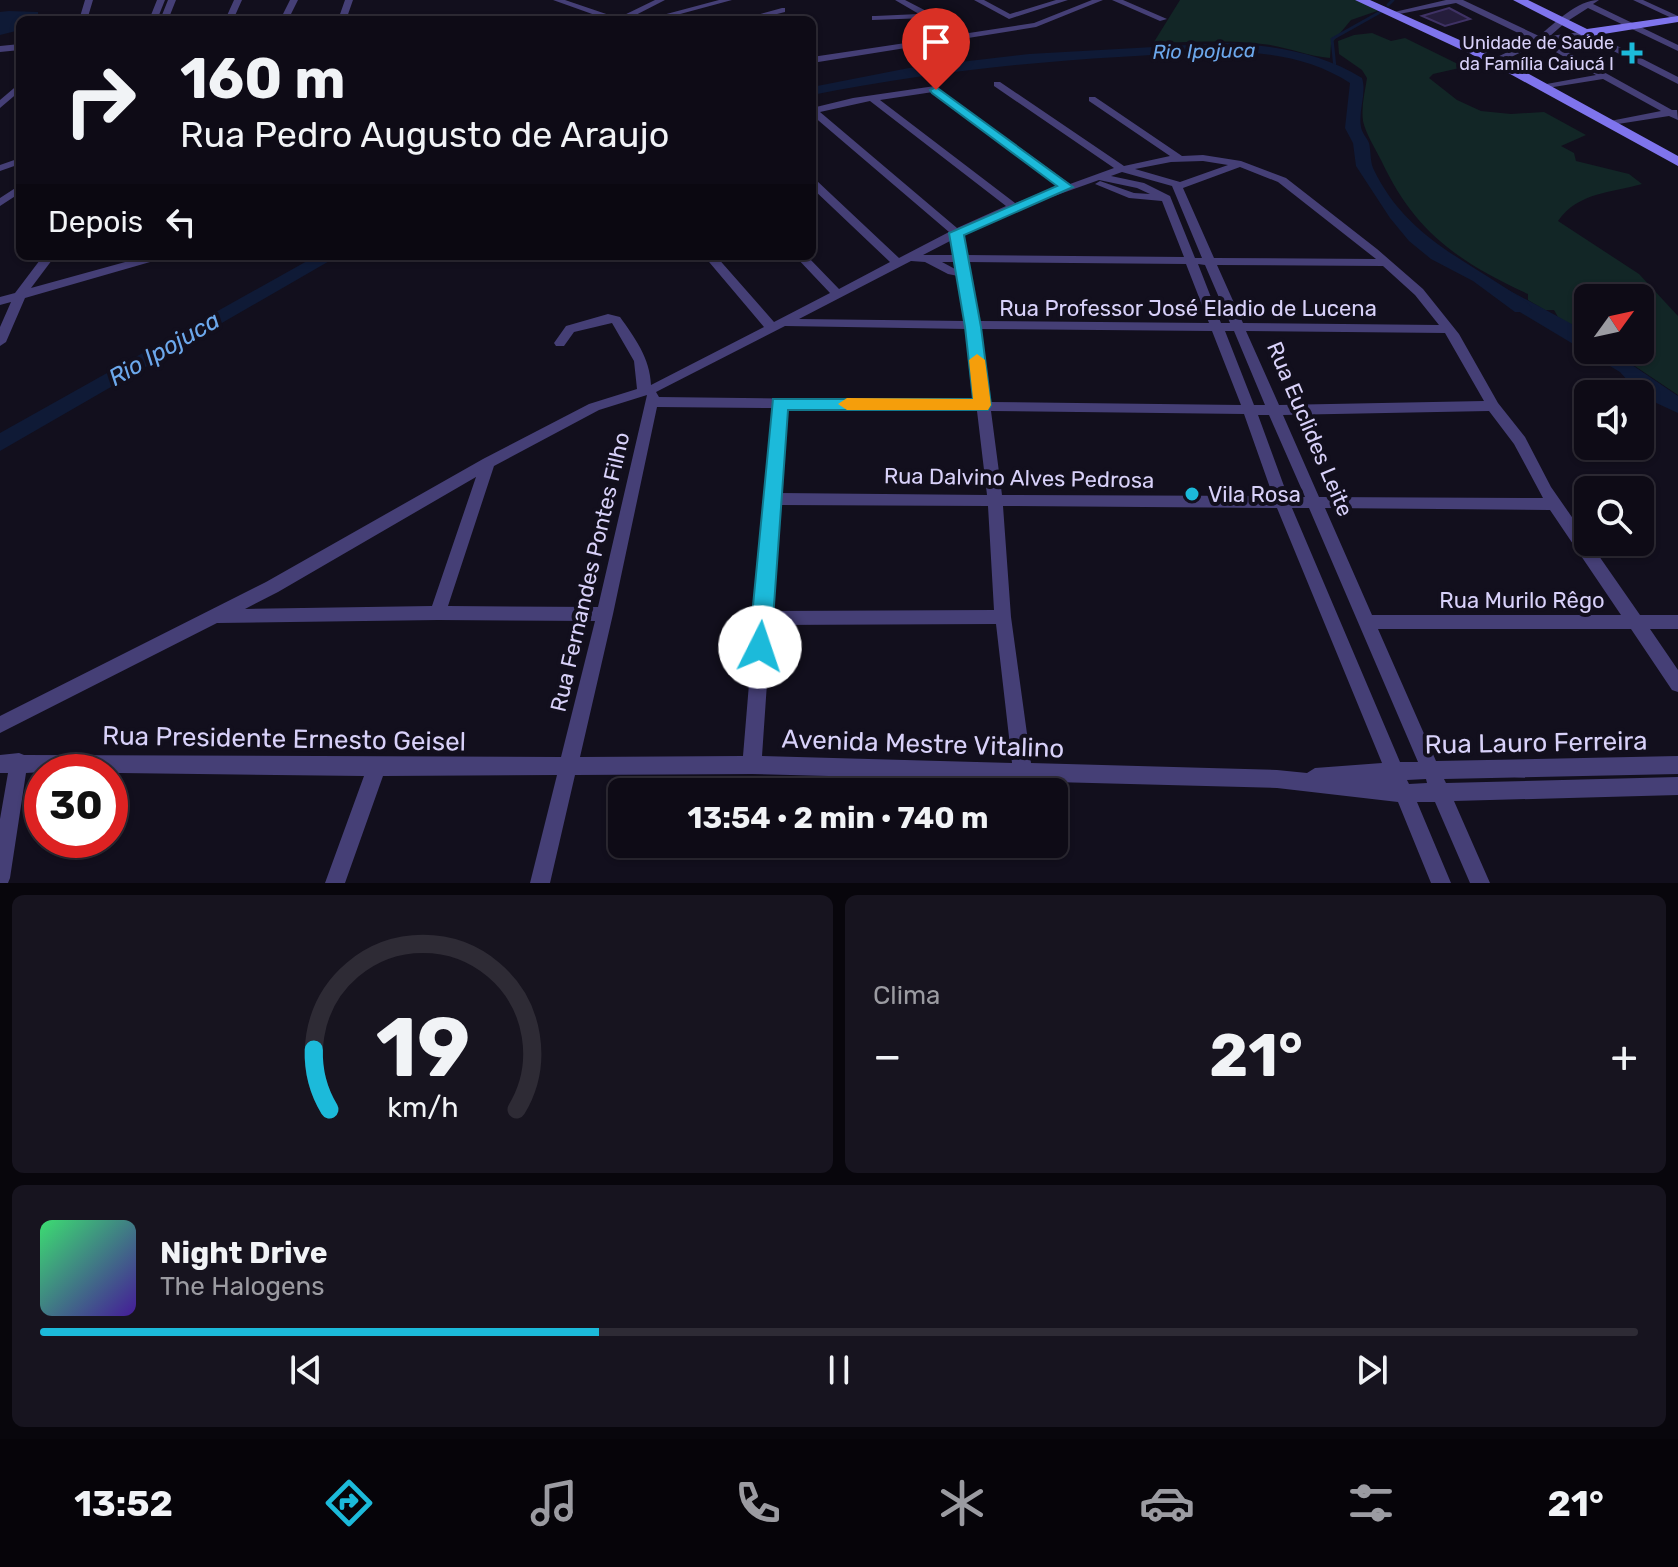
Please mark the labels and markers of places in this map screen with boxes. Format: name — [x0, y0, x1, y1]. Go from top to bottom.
pin — [902, 8, 970, 90]
place label: Unidade de Saúde da Família Caiucá I — [1459, 32, 1614, 75]
marker: Unidade de Saúde da Família Caiucá I — [1621, 42, 1643, 64]
place label: Vila Rosa — [1208, 481, 1301, 508]
marker: Vila Rosa — [1183, 485, 1201, 503]

